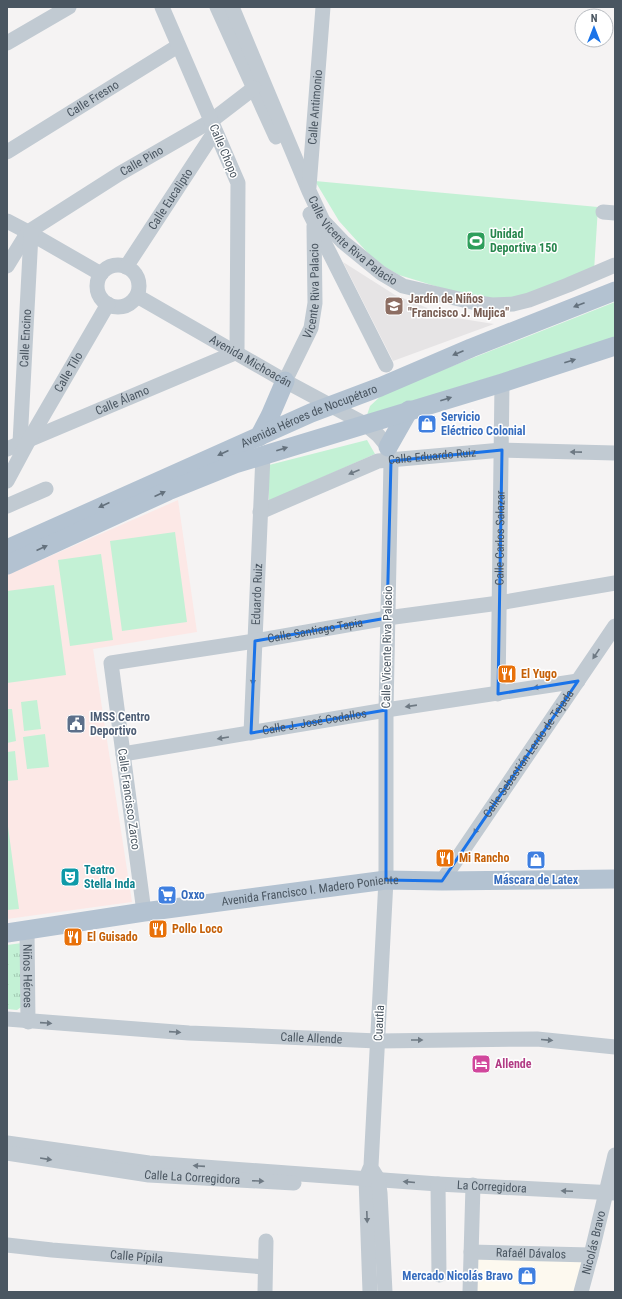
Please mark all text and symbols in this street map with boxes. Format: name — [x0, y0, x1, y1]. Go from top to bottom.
north arrow — [574, 8, 614, 48]
text: N — [591, 12, 598, 25]
street label: Calle Antimonio — [305, 69, 325, 145]
street label: Calle Fresno — [64, 77, 121, 120]
street label: Calle Chopo — [206, 122, 242, 180]
street label: Calle Pino — [117, 143, 166, 179]
street label: Calle Eucalipto — [145, 166, 195, 233]
street label: Calle Vicente Riva Palacio — [305, 194, 400, 288]
place label: Unidad Deportiva 150 — [490, 227, 557, 255]
sports icon: Unidad Deportiva 150 — [465, 230, 487, 252]
street label: Vicente Riva Palacio — [300, 243, 322, 341]
place label: Jardín de Niños "Francisco J. Mujica" — [408, 292, 509, 320]
school or university icon: Jardín de Niños "Francisco J. Mujica" — [383, 295, 405, 317]
one-way arrow — [572, 303, 584, 309]
street label: Calle Encino — [17, 309, 34, 368]
street label: Avenida Michoacán — [207, 332, 294, 390]
street label: Calle Tilo — [51, 350, 86, 395]
one-way arrow — [452, 350, 463, 356]
one-way arrow — [564, 357, 576, 363]
street label: Avenida Héroes de Nocupétaro — [239, 382, 379, 451]
street label: Calle Álamo — [93, 383, 151, 418]
one-way arrow — [440, 396, 452, 402]
place label: Servicio Eléctrico Colonial — [441, 410, 526, 438]
shop icon: Servicio Eléctrico Colonial — [416, 413, 438, 435]
street label: Calle Eduardo Ruiz — [388, 445, 477, 467]
one-way arrow — [277, 446, 289, 452]
one-way arrow — [569, 449, 582, 455]
one-way arrow — [217, 450, 228, 456]
one-way arrow — [348, 469, 360, 475]
street label: Calle Carlos Salazar — [492, 490, 508, 586]
one-way arrow — [155, 491, 166, 497]
one-way arrow — [98, 502, 109, 508]
one-way arrow — [37, 545, 48, 551]
street label: Eduardo Ruiz — [249, 563, 265, 625]
street label: Calle Vicente Riva Palacio — [379, 586, 395, 708]
street label: Calle Santiago Tapia — [266, 615, 364, 646]
one-way arrow — [592, 648, 600, 659]
restaurant icon: El Yugo — [496, 663, 518, 685]
place label: El Yugo — [521, 667, 557, 681]
one-way arrow — [250, 673, 256, 686]
one-way arrow — [533, 684, 545, 690]
street label: Calle Sebastián Lerdo de Tejada — [480, 687, 577, 820]
one-way arrow — [405, 703, 417, 709]
street label: Calle J. José Codallos — [261, 706, 368, 738]
place label: IMSS Centro Deportivo — [90, 710, 150, 738]
public building icon: IMSS Centro Deportivo — [65, 713, 87, 735]
one-way arrow — [217, 735, 229, 741]
street label: Calle Francisco Zarco — [115, 747, 143, 851]
one-way arrow — [473, 824, 481, 834]
restaurant icon: Mi Rancho — [434, 847, 456, 869]
shop icon: Máscara de Latex — [525, 849, 547, 871]
place label: Mi Rancho — [459, 851, 510, 865]
place label: Teatro Stella Inda — [84, 863, 135, 891]
theatre icon: Teatro Stella Inda — [59, 866, 81, 888]
street label: Avenida Francisco I. Madero Poniente — [220, 873, 399, 909]
place label: Máscara de Latex — [494, 873, 579, 887]
supermarket icon: Oxxo — [156, 884, 178, 906]
place label: Oxxo — [181, 888, 205, 902]
restaurant icon: Pollo Loco — [147, 918, 169, 940]
place label: Pollo Loco — [172, 922, 223, 936]
restaurant icon: El Guisado — [62, 926, 84, 948]
place label: El Guisado — [87, 930, 138, 944]
street label: Niños Héroes — [20, 944, 35, 1008]
street label: Cuautla — [371, 1004, 387, 1041]
one-way arrow — [40, 1020, 52, 1027]
one-way arrow — [169, 1029, 182, 1036]
street label: Calle Allende — [280, 1030, 343, 1046]
one-way arrow — [411, 1037, 424, 1043]
one-way arrow — [541, 1037, 553, 1044]
hotel icon: Allende — [470, 1053, 492, 1075]
place label: Allende — [495, 1057, 532, 1071]
one-way arrow — [39, 1156, 52, 1162]
one-way arrow — [193, 1163, 205, 1170]
street label: Calle La Corregidora — [143, 1167, 241, 1187]
one-way arrow — [252, 1178, 264, 1185]
one-way arrow — [403, 1178, 415, 1185]
street label: La Corregidora — [457, 1178, 527, 1196]
one-way arrow — [561, 1187, 573, 1194]
street label: Nicolás Bravo — [579, 1209, 608, 1276]
one-way arrow — [364, 1211, 371, 1223]
street label: Rafaél Dávalos — [496, 1246, 566, 1261]
street label: Calle Pípila — [109, 1248, 164, 1266]
shop icon: Mercado Nicolás Bravo — [516, 1265, 538, 1287]
place label: Mercado Nicolás Bravo — [402, 1269, 513, 1283]

